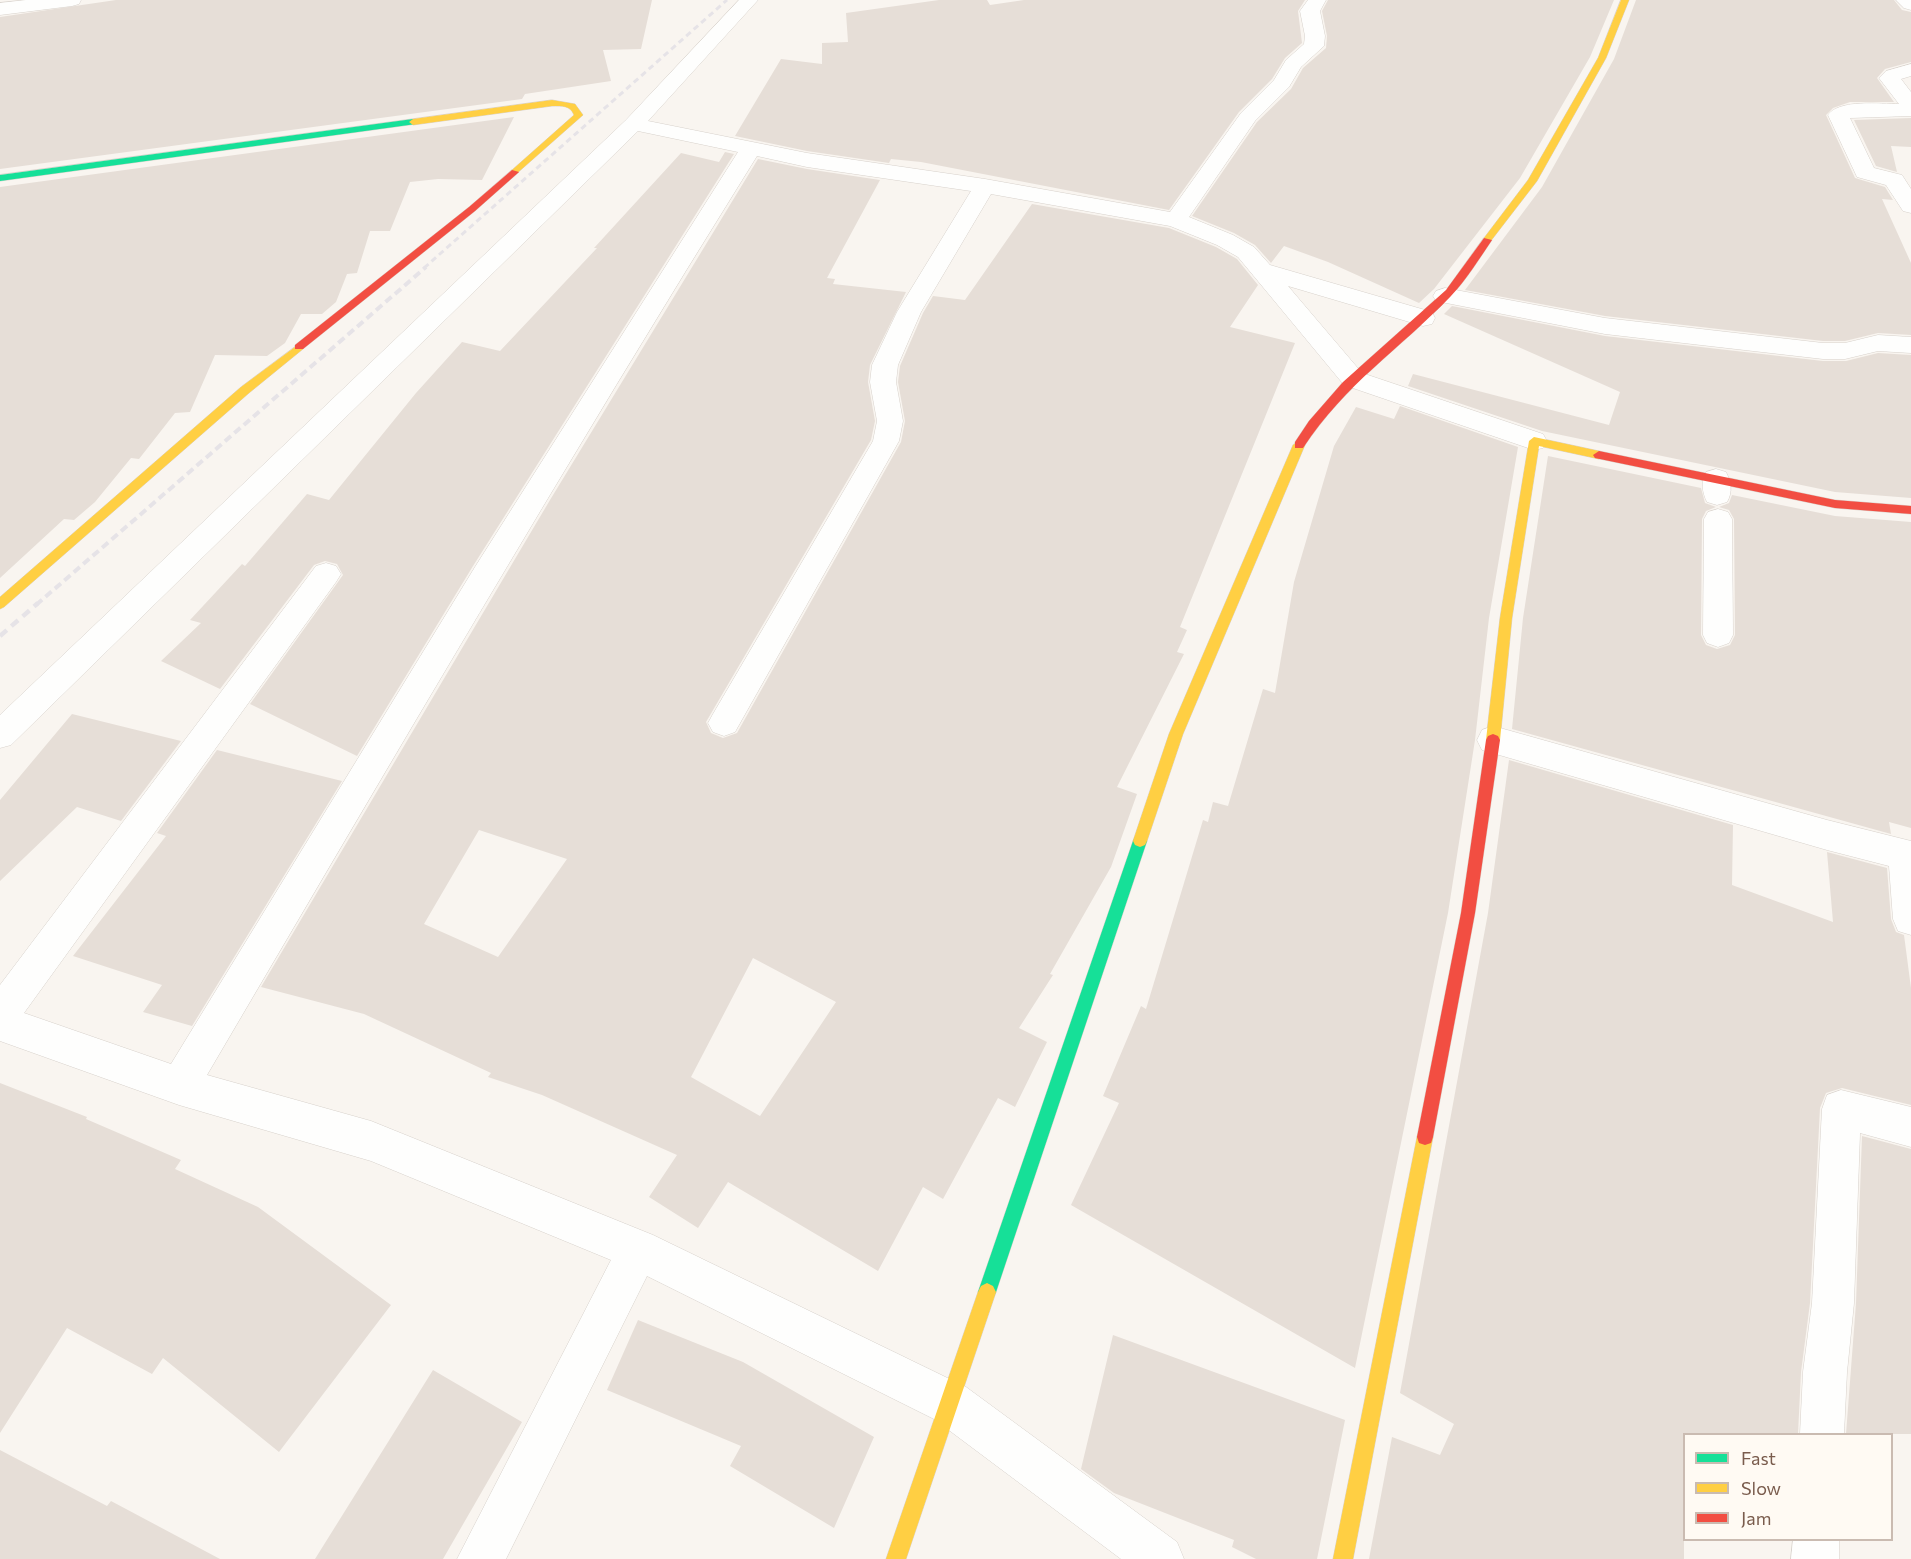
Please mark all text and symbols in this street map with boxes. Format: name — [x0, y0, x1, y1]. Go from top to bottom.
legend — [1683, 1433, 1893, 1541]
text: Fast — [1741, 1447, 1776, 1469]
text: Slow — [1741, 1477, 1781, 1499]
text: Jam — [1741, 1507, 1771, 1529]

